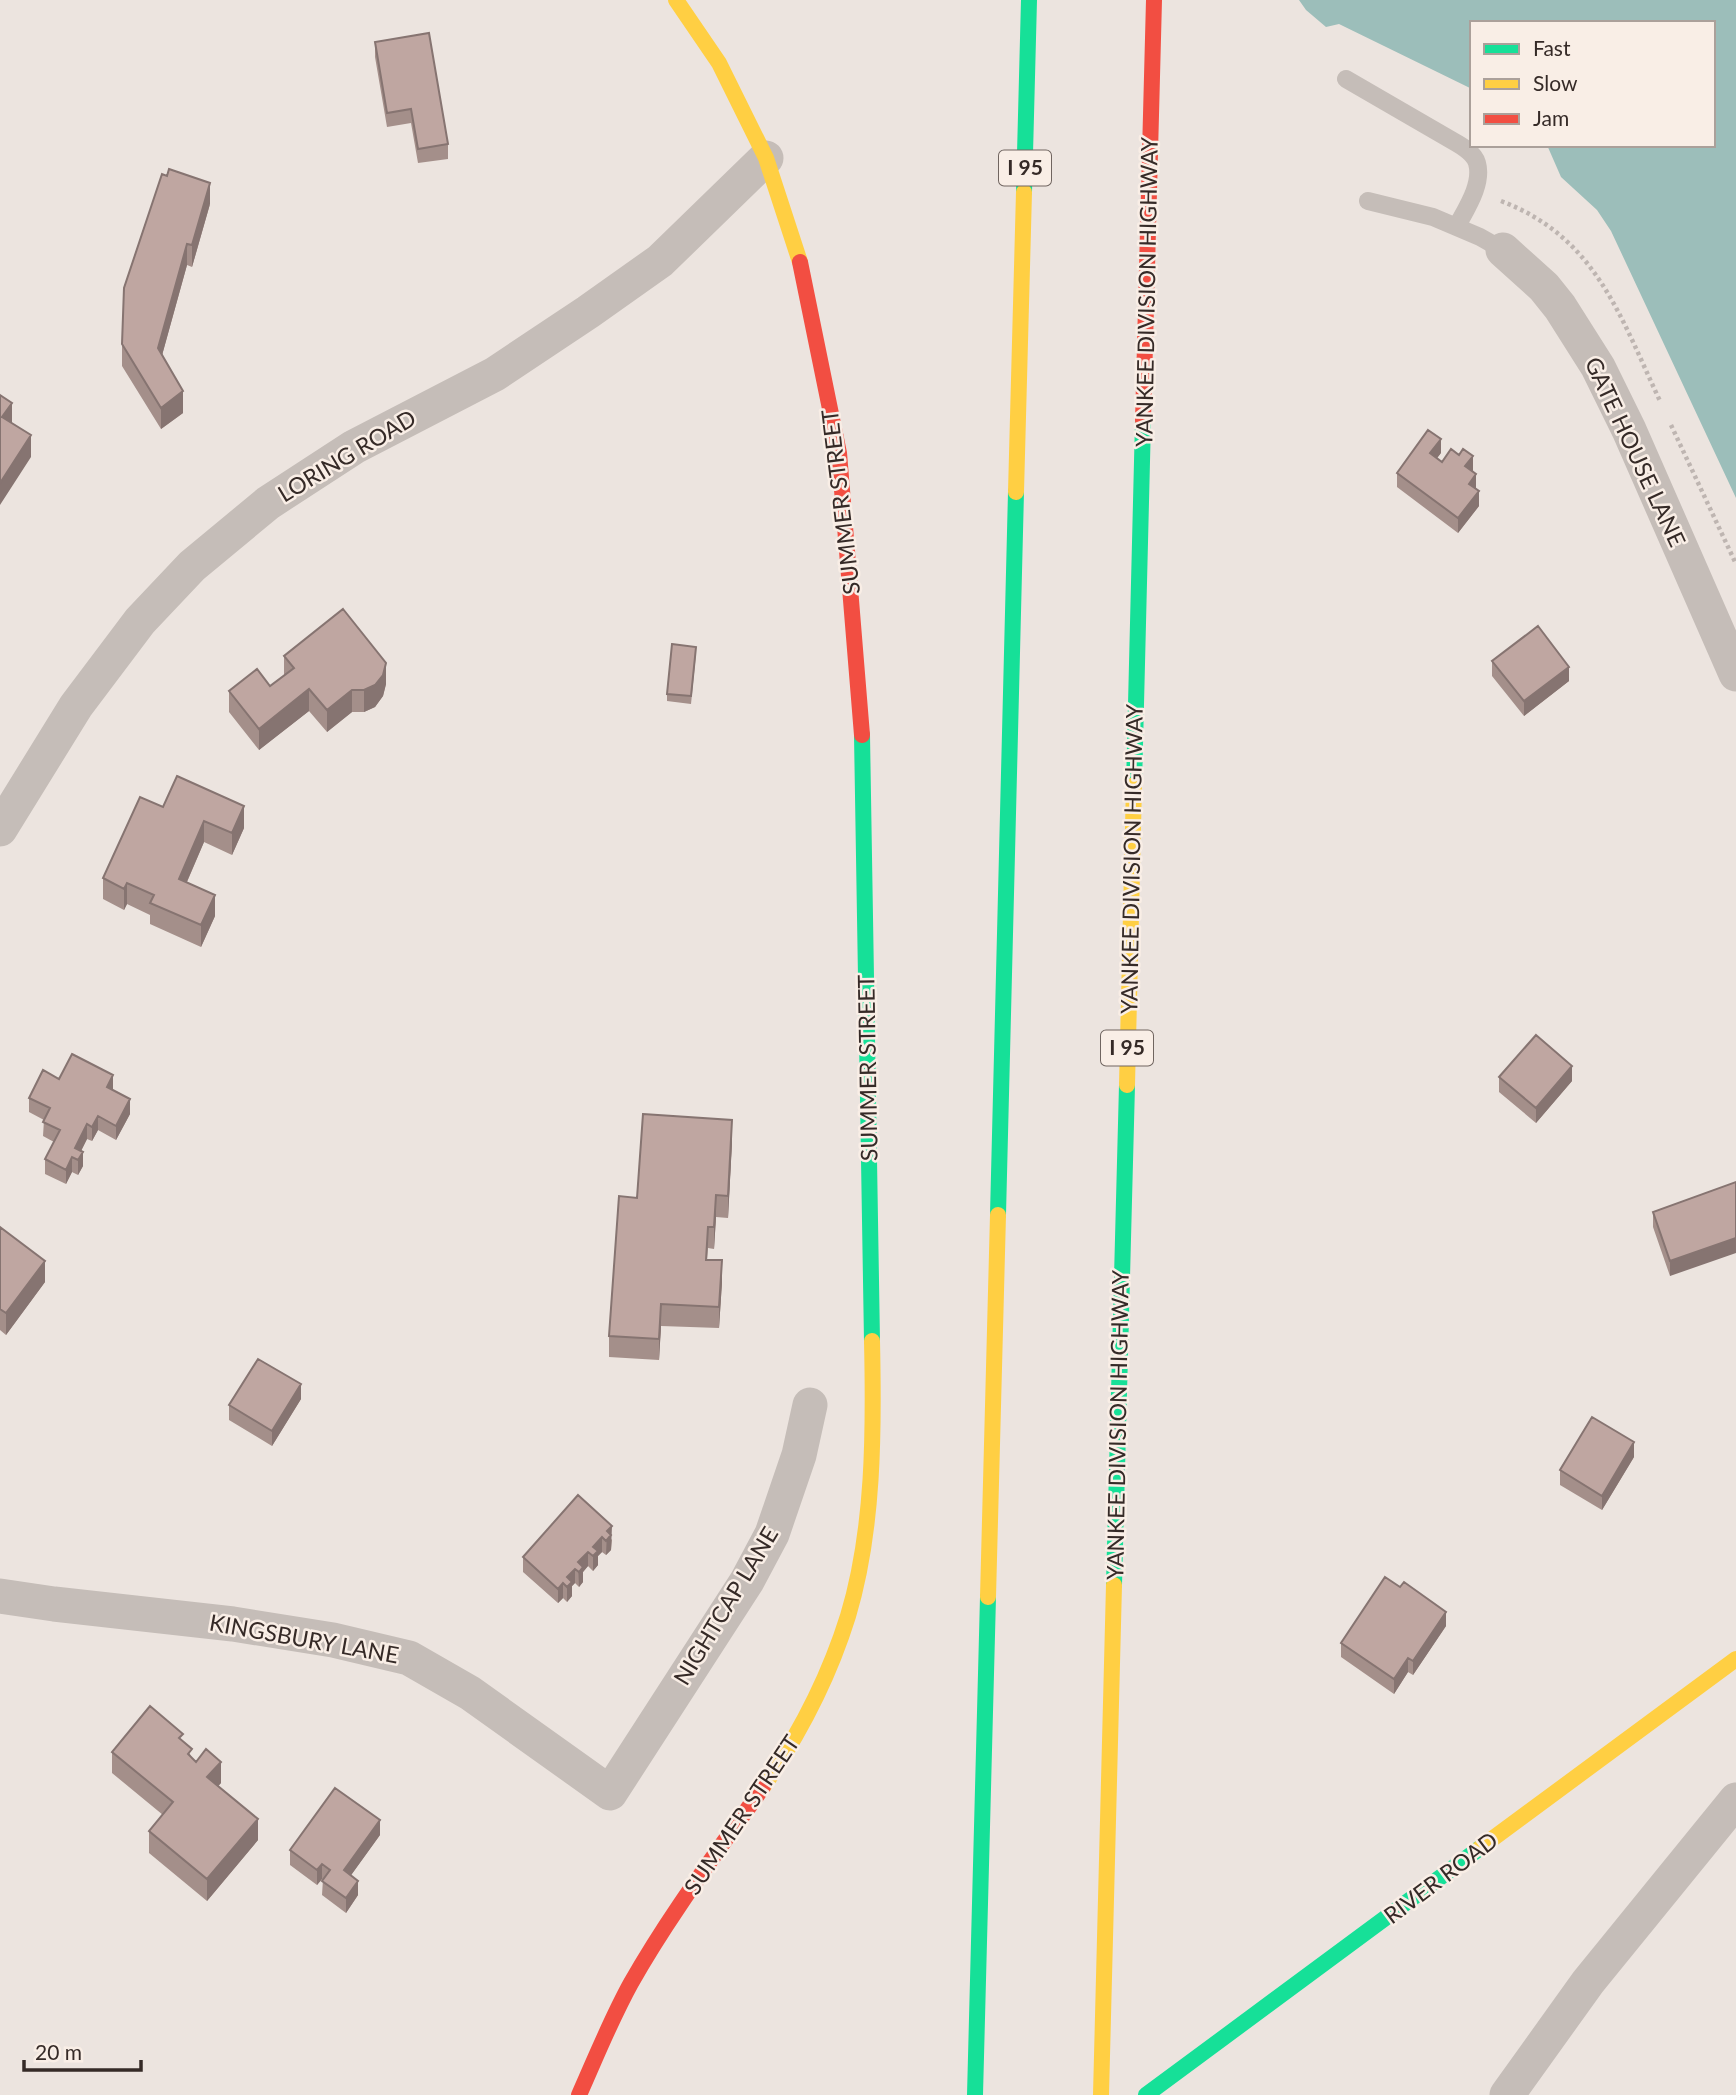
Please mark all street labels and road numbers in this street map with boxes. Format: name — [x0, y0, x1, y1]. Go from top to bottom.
street label: YANKEE DIVISION HIGHWAY — [1129, 136, 1163, 447]
road number: I 95 — [999, 150, 1051, 186]
street label: GATE HOUSE LANE — [1580, 352, 1692, 551]
street label: LORING ROAD — [272, 403, 420, 507]
street label: SUMMER STREET — [815, 408, 865, 596]
street label: YANKEE DIVISION HIGHWAY — [1114, 703, 1148, 1014]
street label: SUMMER STREET — [851, 974, 883, 1161]
road number: I 95 — [1101, 1030, 1153, 1066]
street label: YANKEE DIVISION HIGHWAY — [1100, 1269, 1134, 1580]
street label: NIGHTCAP LANE — [667, 1521, 783, 1690]
street label: KINGSBURY LANE — [207, 1608, 401, 1668]
street label: SUMMER STREET — [677, 1729, 805, 1899]
street label: RIVER ROAD — [1378, 1825, 1503, 1929]

